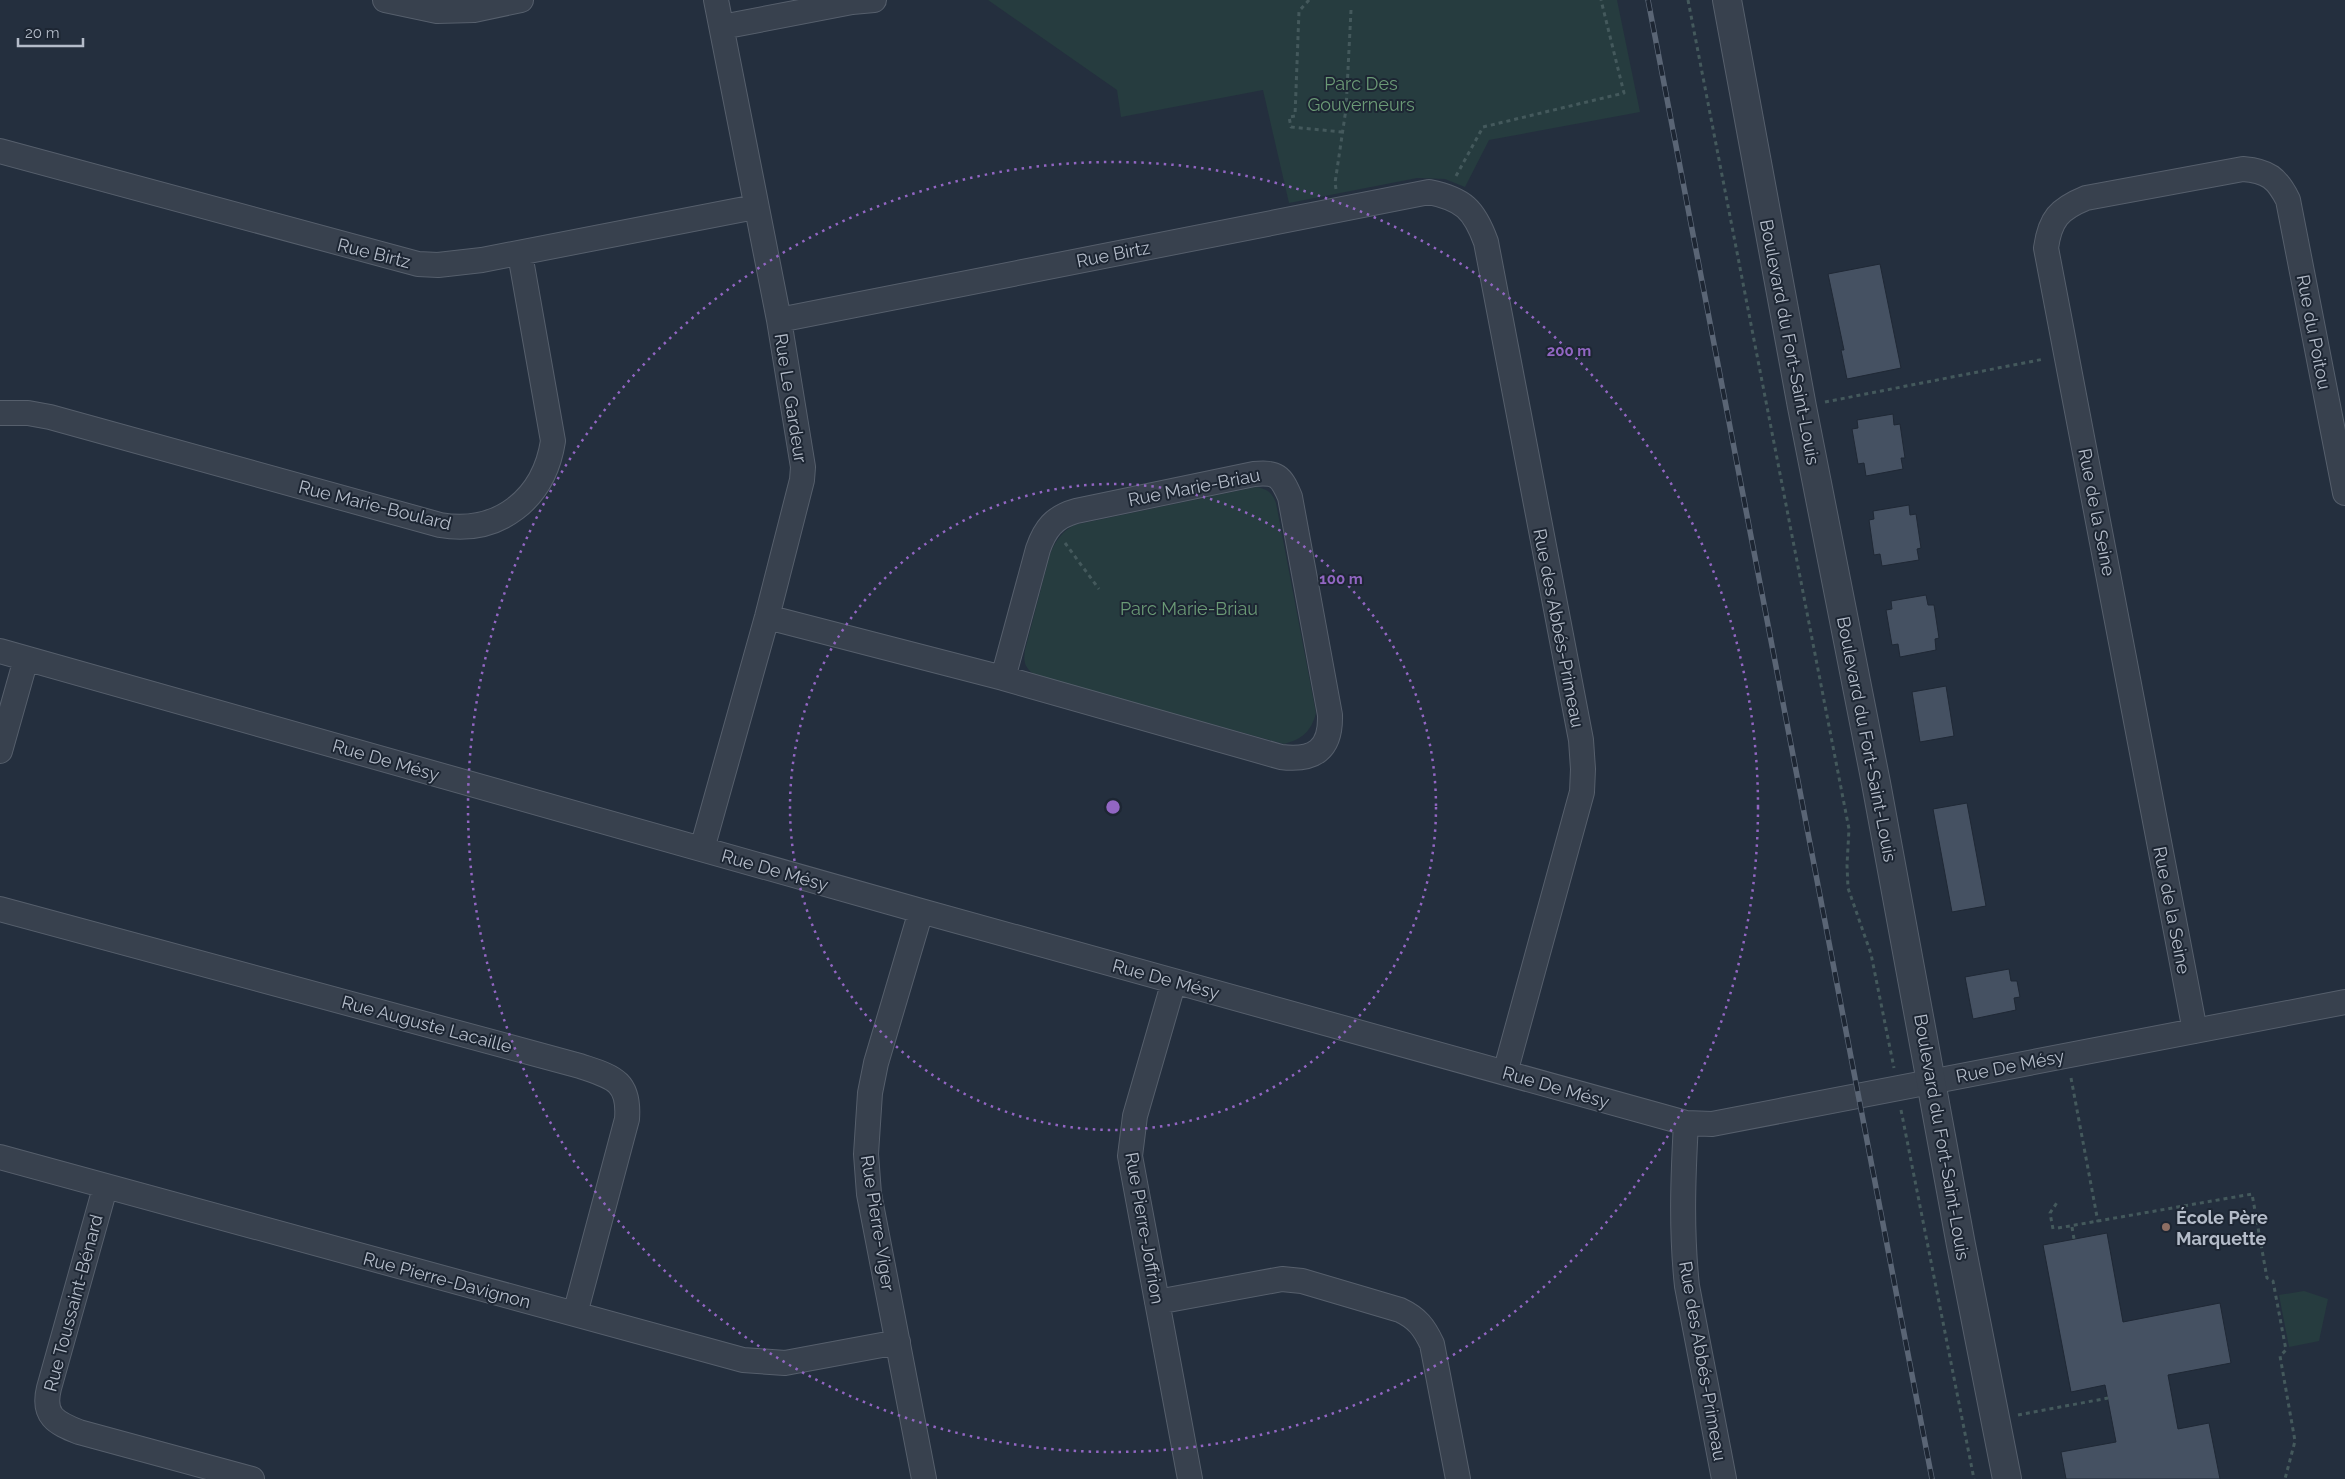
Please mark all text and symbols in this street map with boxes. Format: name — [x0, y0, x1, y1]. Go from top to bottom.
scale bar — [18, 15, 82, 47]
text: 20 m — [25, 24, 60, 42]
park label: Parc Des Gouverneurs — [1307, 73, 1415, 115]
street label: Boulevard du Fort-Saint-Louis — [1756, 217, 1824, 467]
street label: Rue Birtz — [335, 234, 413, 272]
street label: Rue Birtz — [1074, 237, 1152, 271]
street label: Rue du Poitou — [2293, 273, 2335, 391]
street label: Rue Le Gardeur — [770, 332, 812, 465]
text: 200 m — [1547, 342, 1591, 360]
street label: Rue de la Seine — [2074, 446, 2120, 578]
street label: Rue Marie-Briau — [1126, 464, 1262, 510]
street label: Rue Marie-Boulard — [296, 476, 454, 534]
street label: Rue des Abbés-Primeau — [1529, 527, 1589, 729]
text: 100 m — [1319, 570, 1363, 588]
park label: Parc Marie-Briau — [1120, 598, 1258, 619]
street label: Boulevard du Fort-Saint-Louis — [1833, 614, 1901, 864]
street label: Rue De Mésy — [330, 735, 442, 785]
centre of rings — [1104, 798, 1122, 816]
street label: Rue de la Seine — [2149, 844, 2195, 976]
street label: Rue De Mésy — [719, 845, 831, 895]
street label: Rue De Mésy — [1110, 955, 1222, 1003]
street label: Rue Auguste Lacaille — [340, 991, 515, 1057]
street label: Boulevard du Fort-Saint-Louis — [1910, 1012, 1974, 1262]
street label: Rue De Mésy — [1954, 1045, 2066, 1087]
street label: Rue De Mésy — [1500, 1062, 1612, 1112]
street label: Rue Pierre-Joffrion — [1121, 1151, 1169, 1305]
street label: Rue Pierre-Viger — [857, 1154, 899, 1293]
place label: École Père Marquette — [2176, 1207, 2268, 1249]
street label: Rue Toussaint-Bénard — [39, 1212, 107, 1394]
marker: École Père Marquette — [2160, 1221, 2172, 1233]
street label: Rue Pierre-Davignon — [361, 1248, 533, 1312]
street label: Rue des Abbés-Primeau — [1675, 1260, 1731, 1462]

